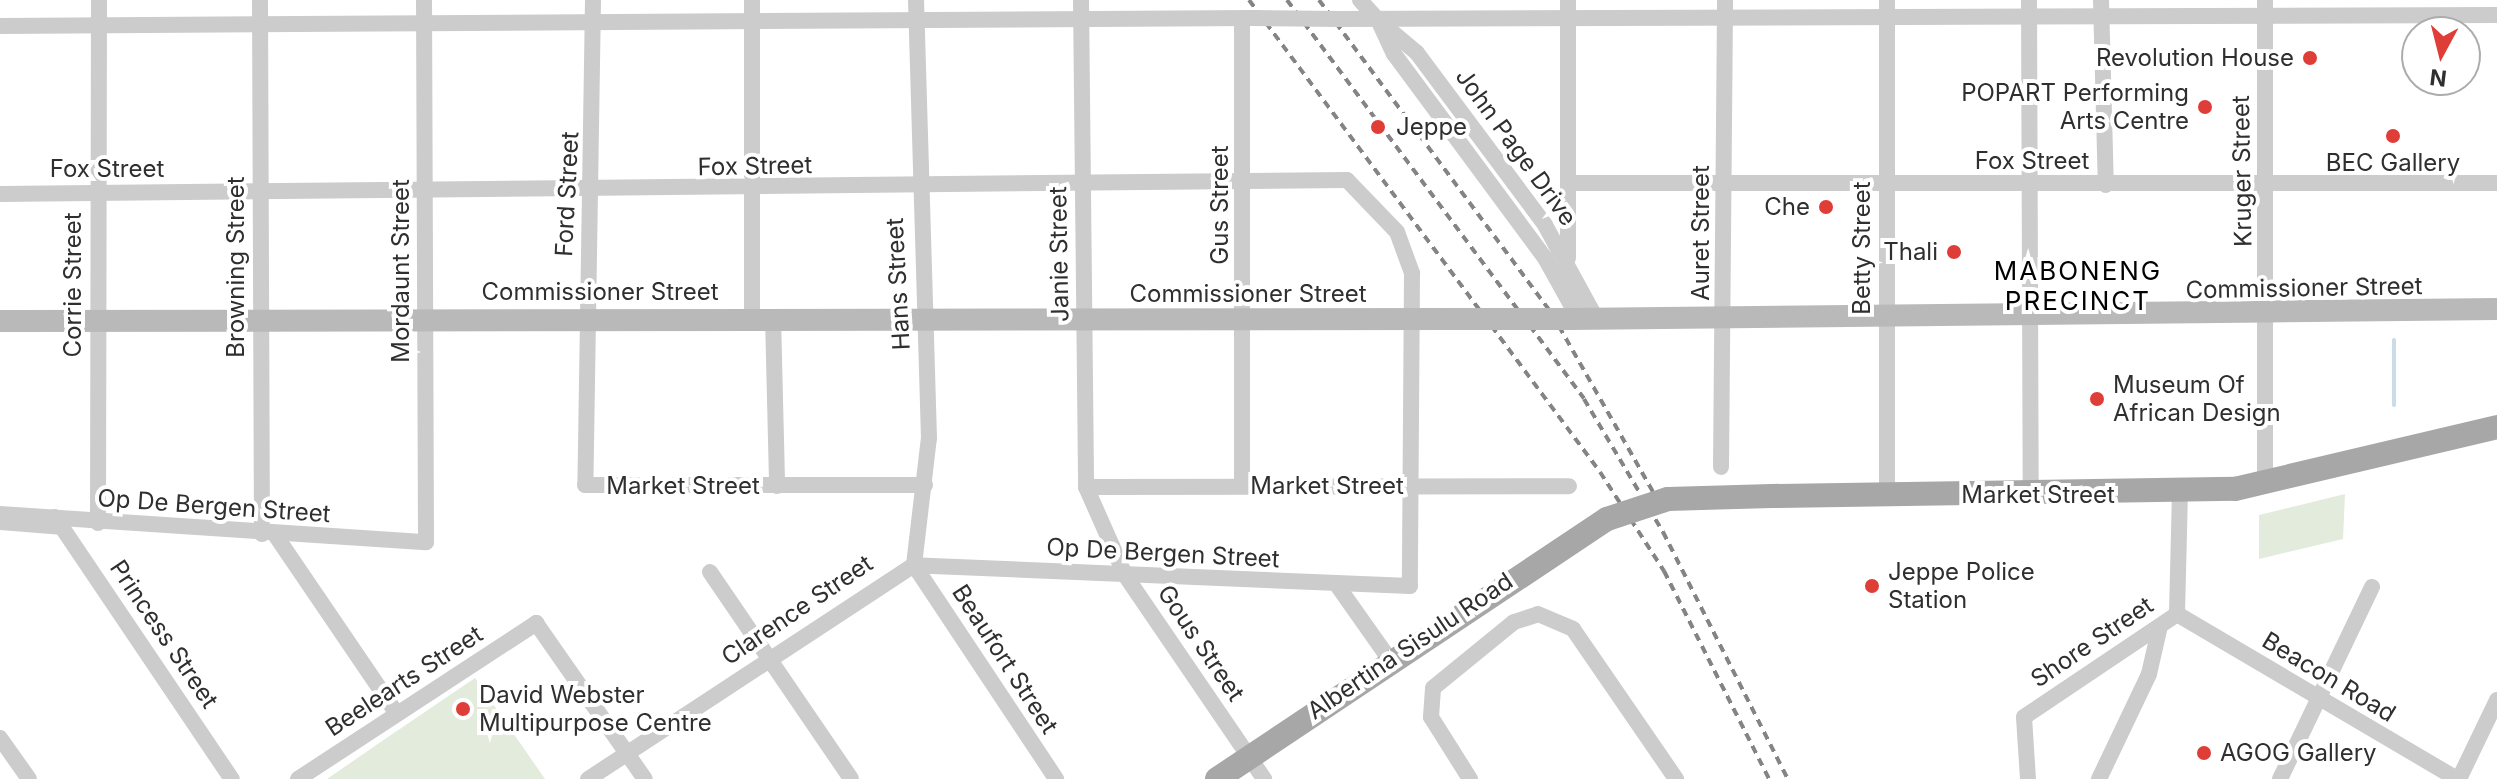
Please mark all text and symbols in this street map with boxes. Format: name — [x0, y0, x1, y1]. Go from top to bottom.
north arrow — [2401, 16, 2481, 96]
place label: Revolution House — [2096, 44, 2294, 72]
marker: Revolution House — [2301, 49, 2319, 67]
street label: John Page Drive — [1449, 63, 1583, 231]
text: N — [2428, 64, 2448, 92]
place label: POPART Performing Arts Centre — [1961, 79, 2189, 135]
street label: Kruger Street — [2226, 95, 2258, 247]
marker: POPART Performing Arts Centre — [2196, 98, 2214, 116]
place label: Jeppe — [1396, 113, 1467, 141]
marker: Jeppe — [1367, 116, 1389, 138]
marker: BEC Gallery — [2384, 127, 2402, 145]
street label: Ford Street — [549, 131, 585, 257]
street label: Gus Street — [1206, 145, 1234, 265]
street label: Fox Street — [1975, 147, 2089, 175]
place label: BEC Gallery — [2326, 149, 2460, 177]
street label: Fox Street — [697, 151, 813, 181]
street label: Fox Street — [50, 155, 164, 183]
street label: Auret Street — [1687, 165, 1715, 301]
street label: Browning Street — [222, 176, 250, 358]
street label: Mordaunt Street — [387, 179, 415, 363]
street label: Betty Street — [1848, 181, 1876, 315]
street label: Janie Street — [1043, 186, 1075, 322]
place label: Che — [1764, 193, 1810, 221]
marker: Che — [1817, 198, 1835, 216]
street label: Corrie Street — [59, 212, 87, 358]
street label: Hans Street — [880, 217, 916, 351]
place label: Thali — [1883, 238, 1938, 266]
marker: Thali — [1945, 243, 1963, 261]
district label: MABONENG PRECINCT — [1994, 255, 2162, 316]
street label: Commissioner Street — [2185, 272, 2423, 304]
street label: Commissioner Street — [482, 278, 718, 306]
street label: Commissioner Street — [1130, 280, 1366, 308]
place label: Museum Of African Design — [2113, 371, 2281, 427]
marker: Museum Of African Design — [2088, 390, 2106, 408]
street label: Market Street — [606, 472, 760, 500]
street label: Market Street — [1250, 472, 1404, 500]
street label: Market Street — [1961, 481, 2115, 509]
street label: Op De Bergen Street — [97, 483, 331, 529]
street label: Op De Bergen Street — [1046, 533, 1280, 573]
street label: Clarence Street — [716, 549, 878, 671]
street label: Princess Street — [104, 555, 224, 713]
place label: Jeppe Police Station — [1888, 558, 2035, 614]
street label: Albertina Sisulu Road — [1302, 567, 1518, 725]
marker: Jeppe Police Station — [1863, 577, 1881, 595]
street label: Beaufort Street — [946, 579, 1064, 739]
street label: Gous Street — [1152, 580, 1250, 706]
street label: Shore Street — [2025, 591, 2159, 693]
street label: Beelearts Street — [320, 620, 488, 742]
street label: Beacon Road — [2257, 626, 2401, 728]
place label: David Webster Multipurpose Centre — [479, 681, 712, 737]
marker: David Webster Multipurpose Centre — [454, 700, 472, 718]
place label: AGOG Gallery — [2220, 739, 2377, 767]
marker: AGOG Gallery — [2195, 744, 2213, 762]

